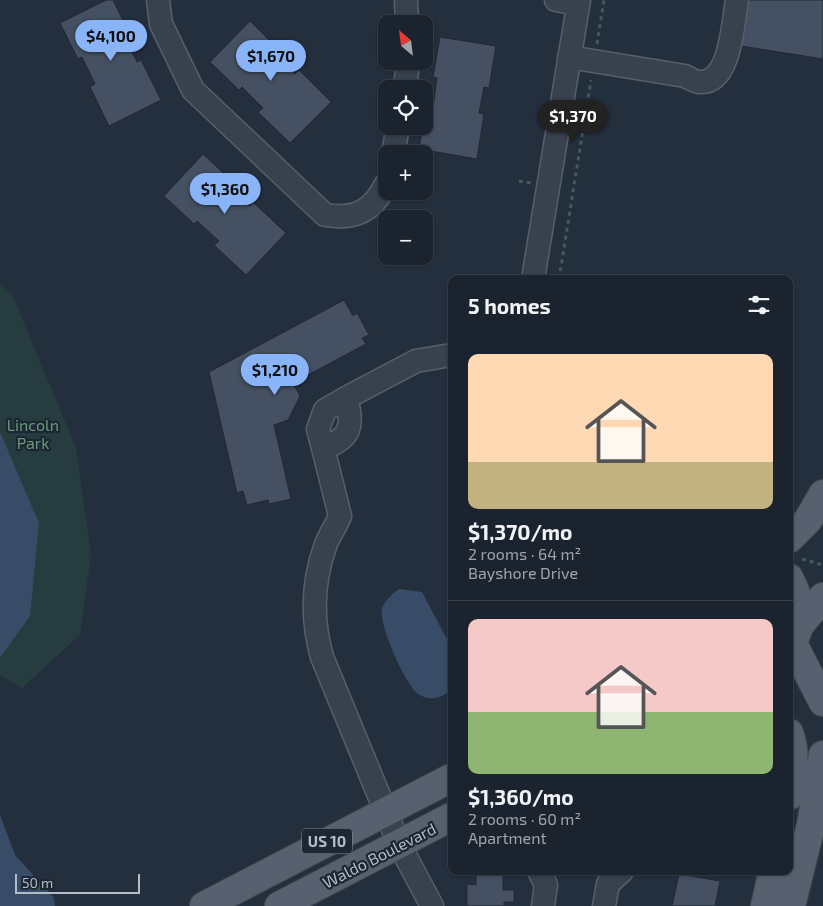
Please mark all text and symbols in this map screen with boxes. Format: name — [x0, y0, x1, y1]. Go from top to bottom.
north arrow — [378, 15, 432, 70]
map controls — [378, 15, 433, 265]
pin: $4,100 — [70, 20, 152, 62]
text: $4,100 — [86, 26, 136, 45]
pin: $1,670 — [230, 39, 312, 82]
text: $1,670 — [247, 46, 295, 65]
button: locate — [378, 80, 433, 135]
pin: $1,370 — [532, 100, 614, 142]
text: $1,370 — [549, 106, 597, 125]
button: + — [378, 145, 433, 200]
pin: $1,360 — [184, 172, 266, 215]
text: $1,360 — [201, 179, 249, 198]
button: − — [378, 210, 433, 265]
icon: filters — [745, 291, 773, 319]
text: 5 homes — [468, 293, 551, 318]
pin: $1,210 — [234, 354, 316, 396]
text: $1,210 — [252, 360, 298, 379]
icon: home — [576, 386, 666, 476]
park label: Lincoln Park — [7, 415, 59, 452]
text: $1,370/mo — [468, 519, 572, 544]
text: 2 rooms · 64 m² — [468, 544, 581, 563]
text: Bayshore Drive — [468, 563, 578, 582]
icon: home — [576, 652, 666, 742]
text: $1,360/mo — [468, 784, 574, 809]
text: 2 rooms · 60 m² — [468, 809, 581, 828]
street label: Waldo Boulevard — [319, 818, 439, 892]
road number: US 10 — [302, 828, 352, 854]
text: Apartment — [468, 828, 547, 847]
scale bar — [15, 871, 140, 894]
text: 50 m — [22, 874, 53, 891]

